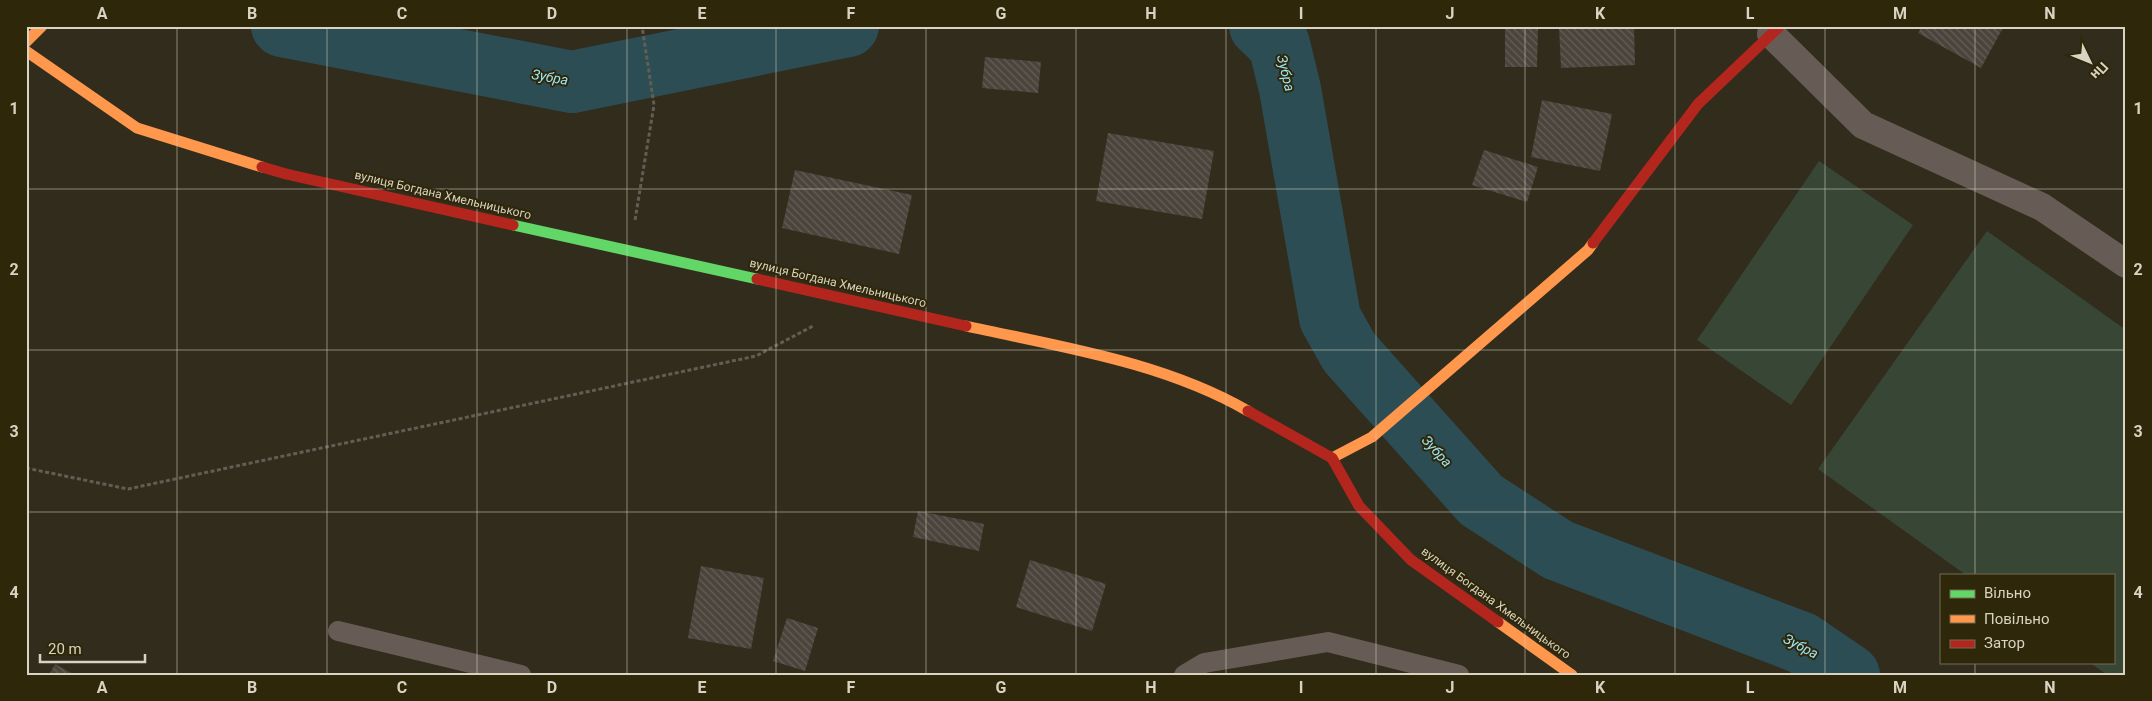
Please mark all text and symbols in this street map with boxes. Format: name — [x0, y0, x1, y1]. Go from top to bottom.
text: A — [97, 4, 108, 23]
text: B — [247, 4, 257, 23]
text: C — [397, 4, 407, 23]
text: D — [547, 4, 557, 23]
text: E — [698, 4, 707, 23]
text: F — [847, 4, 856, 23]
text: G — [996, 4, 1007, 23]
text: H — [1145, 4, 1157, 23]
text: I — [1299, 4, 1303, 23]
text: J — [1446, 4, 1454, 23]
text: K — [1595, 4, 1606, 23]
text: L — [1746, 4, 1755, 23]
text: M — [1893, 4, 1907, 23]
text: N — [2044, 4, 2056, 23]
north arrow — [2064, 38, 2114, 88]
water label: Зубра — [1274, 53, 1298, 93]
text: Пн — [2088, 59, 2111, 83]
water label: Зубра — [530, 66, 570, 88]
text: 1 — [9, 99, 19, 118]
text: 1 — [2133, 99, 2143, 118]
street label: вулиця Богдана Хмельницького — [353, 168, 533, 222]
street label: вулиця Богдана Хмельницького — [748, 256, 928, 310]
text: 2 — [9, 260, 19, 279]
text: 2 — [2133, 260, 2143, 279]
text: 3 — [9, 422, 19, 441]
text: 3 — [2133, 422, 2143, 441]
water label: Зубра — [1419, 432, 1455, 470]
street label: вулиця Богдана Хмельницького — [1419, 544, 1573, 662]
legend — [1940, 574, 2114, 664]
text: 4 — [9, 583, 19, 602]
text: 4 — [2133, 583, 2143, 602]
text: Вільно — [1984, 584, 2031, 602]
text: Повільно — [1984, 610, 2050, 628]
water label: Зубра — [1781, 630, 1821, 662]
scale bar — [40, 631, 145, 663]
text: Затор — [1984, 634, 2025, 652]
text: 20 m — [48, 640, 82, 658]
text: A — [97, 678, 108, 697]
text: B — [247, 678, 257, 697]
text: C — [397, 678, 407, 697]
text: D — [547, 678, 557, 697]
text: E — [698, 678, 707, 697]
text: F — [847, 678, 856, 697]
text: G — [996, 678, 1007, 697]
text: H — [1145, 678, 1157, 697]
text: I — [1299, 678, 1303, 697]
text: J — [1446, 678, 1454, 697]
text: K — [1595, 678, 1606, 697]
text: L — [1746, 678, 1755, 697]
text: M — [1893, 678, 1907, 697]
text: N — [2044, 678, 2056, 697]

